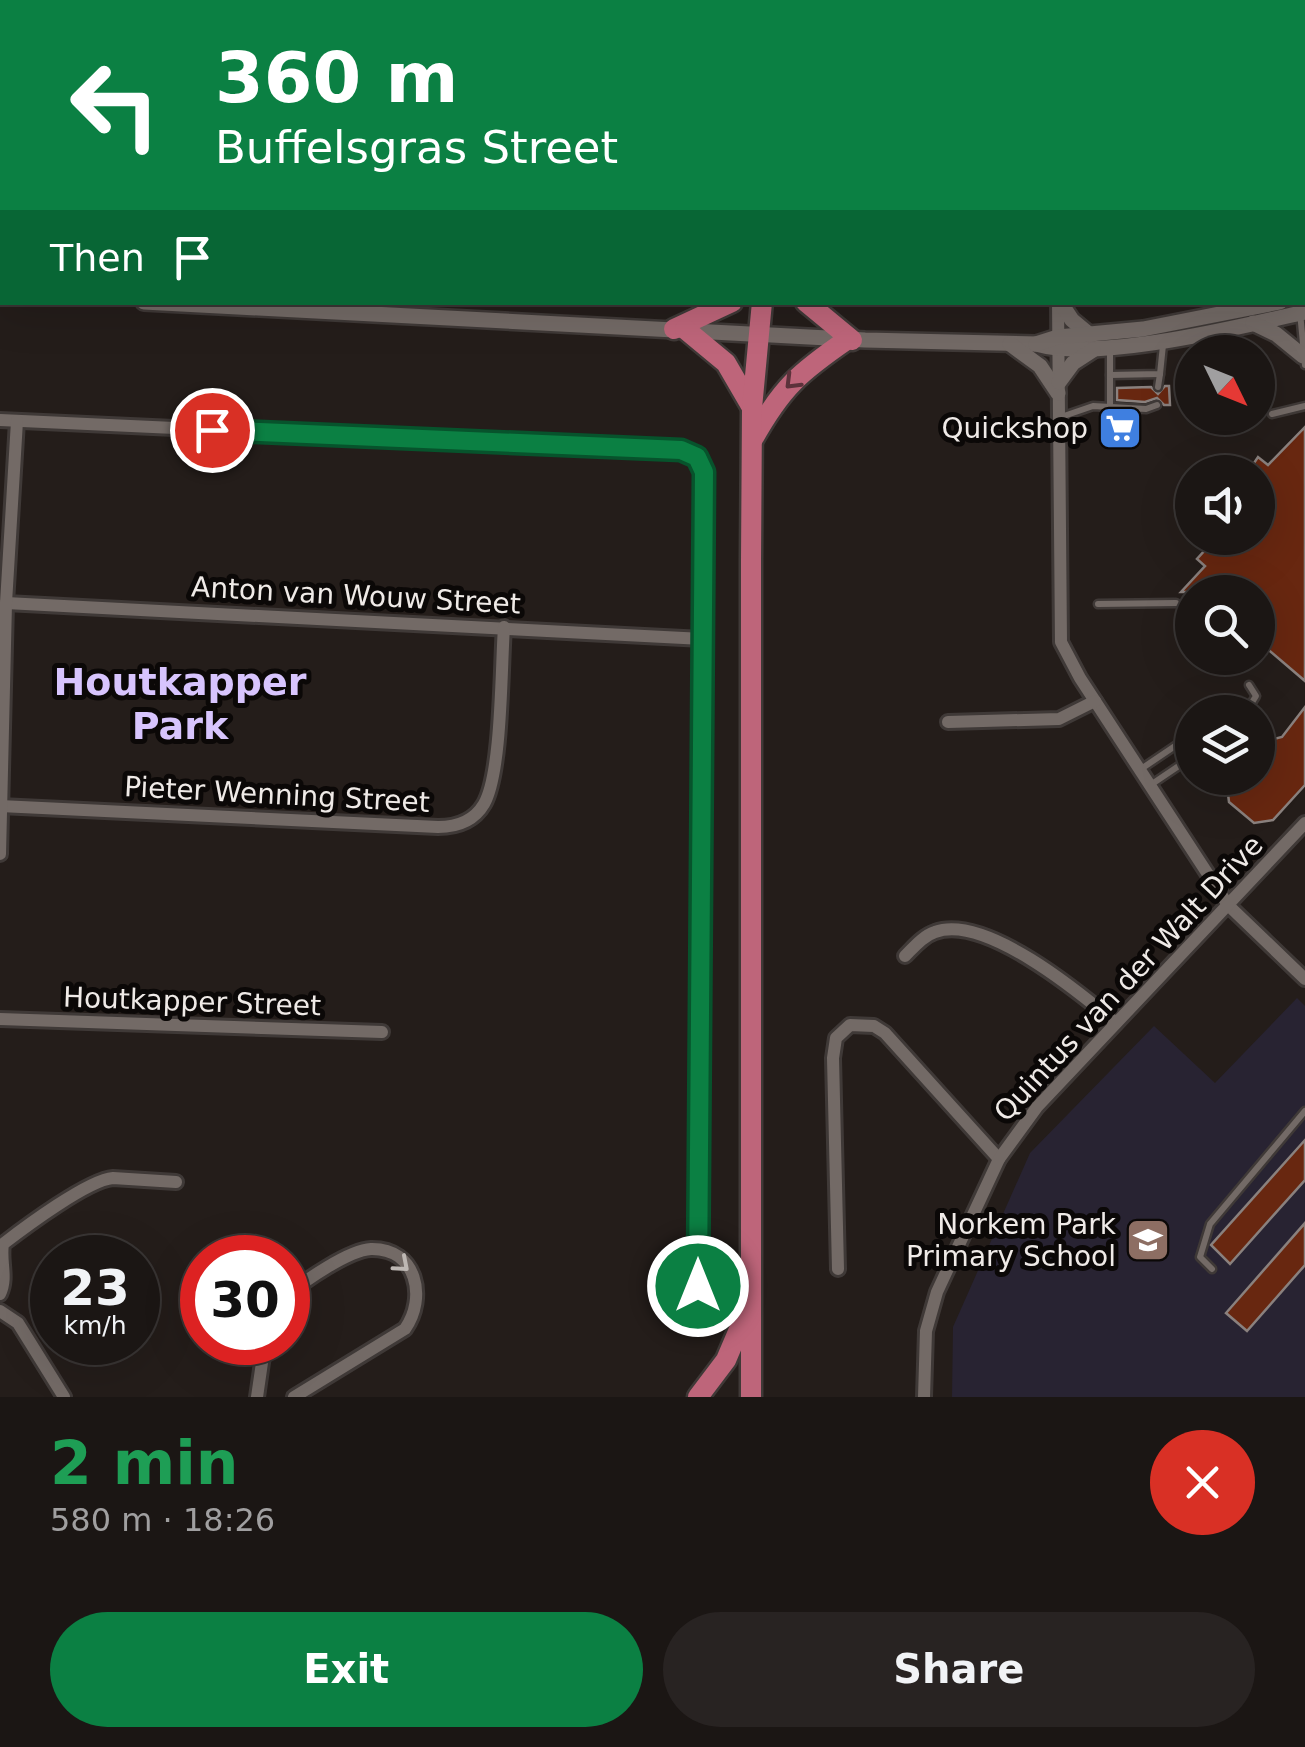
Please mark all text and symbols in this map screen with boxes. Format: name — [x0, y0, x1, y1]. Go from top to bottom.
text: 360 m — [215, 37, 458, 119]
icon: left — [50, 40, 180, 170]
text: Buffelsgras Street — [215, 121, 618, 174]
icon: arrive — [165, 230, 220, 285]
text: Then — [50, 236, 145, 280]
north arrow — [1175, 335, 1275, 435]
map controls — [1175, 335, 1275, 795]
one-way arrow — [786, 370, 804, 388]
pin — [170, 388, 255, 473]
icon: arrive — [185, 403, 240, 458]
supermarket icon: Quickshop — [1097, 405, 1143, 451]
place label: Quickshop — [942, 412, 1088, 445]
button: sound — [1175, 455, 1275, 555]
street label: Anton van Wouw Street — [190, 570, 522, 621]
button: search — [1175, 575, 1275, 675]
district label: Houtkapper Park — [54, 660, 307, 748]
button: layers — [1175, 695, 1275, 795]
street label: Pieter Wenning Street — [123, 770, 431, 819]
street label: Quintus van der Walt Drive — [987, 829, 1270, 1128]
street label: Houtkapper Street — [62, 981, 322, 1022]
place label: Norkem Park Primary School — [906, 1208, 1117, 1273]
school or university icon: Norkem Park Primary School — [1125, 1217, 1171, 1263]
position arrow — [646, 1234, 750, 1338]
speed limit sign: 30 — [180, 1235, 310, 1365]
one-way arrow — [390, 1254, 409, 1272]
text: 23 — [60, 1259, 130, 1317]
text: km/h — [63, 1311, 127, 1340]
text: 2 min — [50, 1428, 238, 1498]
button: close — [1150, 1430, 1255, 1535]
text: 580 m · 18:26 — [50, 1501, 275, 1539]
button: Exit — [50, 1612, 643, 1727]
button: Share — [663, 1612, 1255, 1727]

